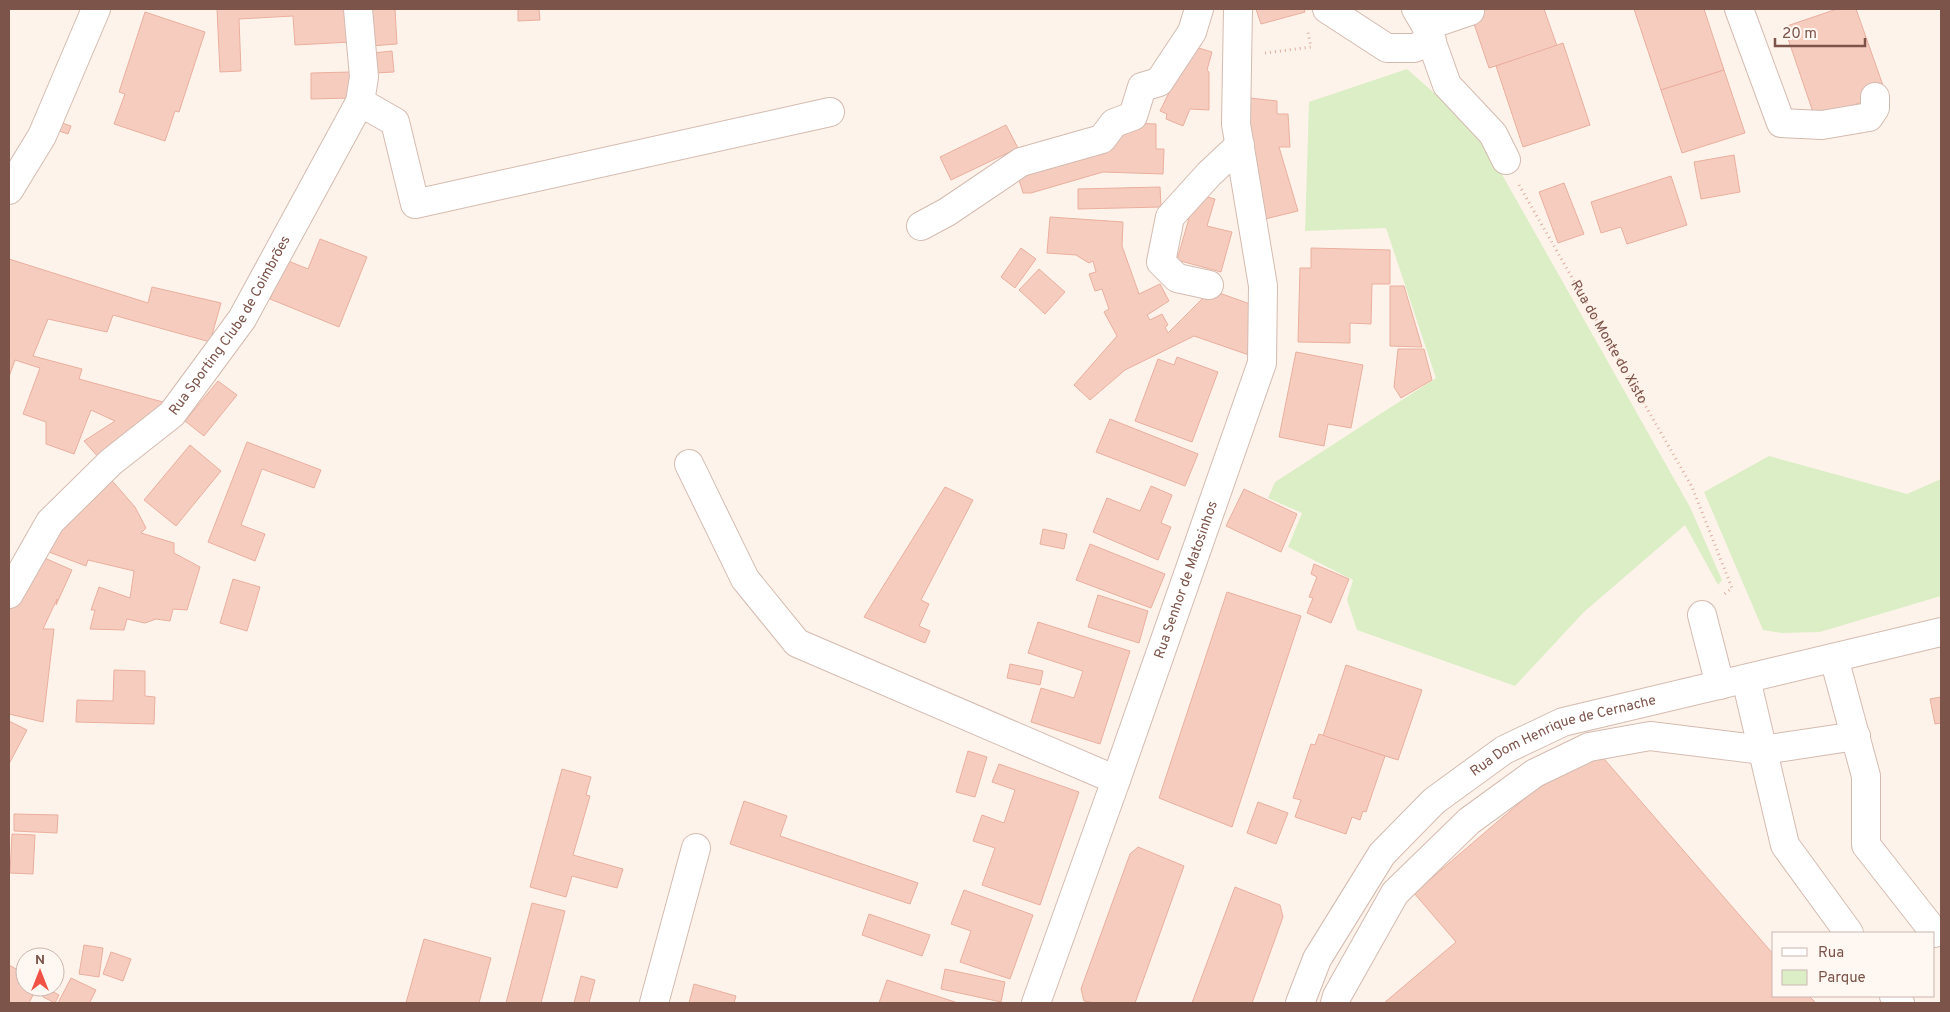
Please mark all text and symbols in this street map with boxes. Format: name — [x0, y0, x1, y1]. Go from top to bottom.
scale bar — [1775, 15, 1865, 47]
text: 20 m — [1782, 25, 1817, 44]
street label: Rua Sporting Clube de Coimbrões — [165, 233, 294, 419]
street label: Rua do Monte do Xisto — [1567, 277, 1651, 407]
street label: Rua Senhor de Matosinhos — [1151, 499, 1222, 661]
street label: Rua Dom Henrique de Cernache — [1467, 692, 1658, 780]
legend — [1772, 932, 1935, 997]
text: Rua — [1818, 944, 1844, 963]
north arrow — [15, 947, 65, 997]
text: N — [35, 952, 45, 969]
text: Parque — [1818, 969, 1866, 988]

